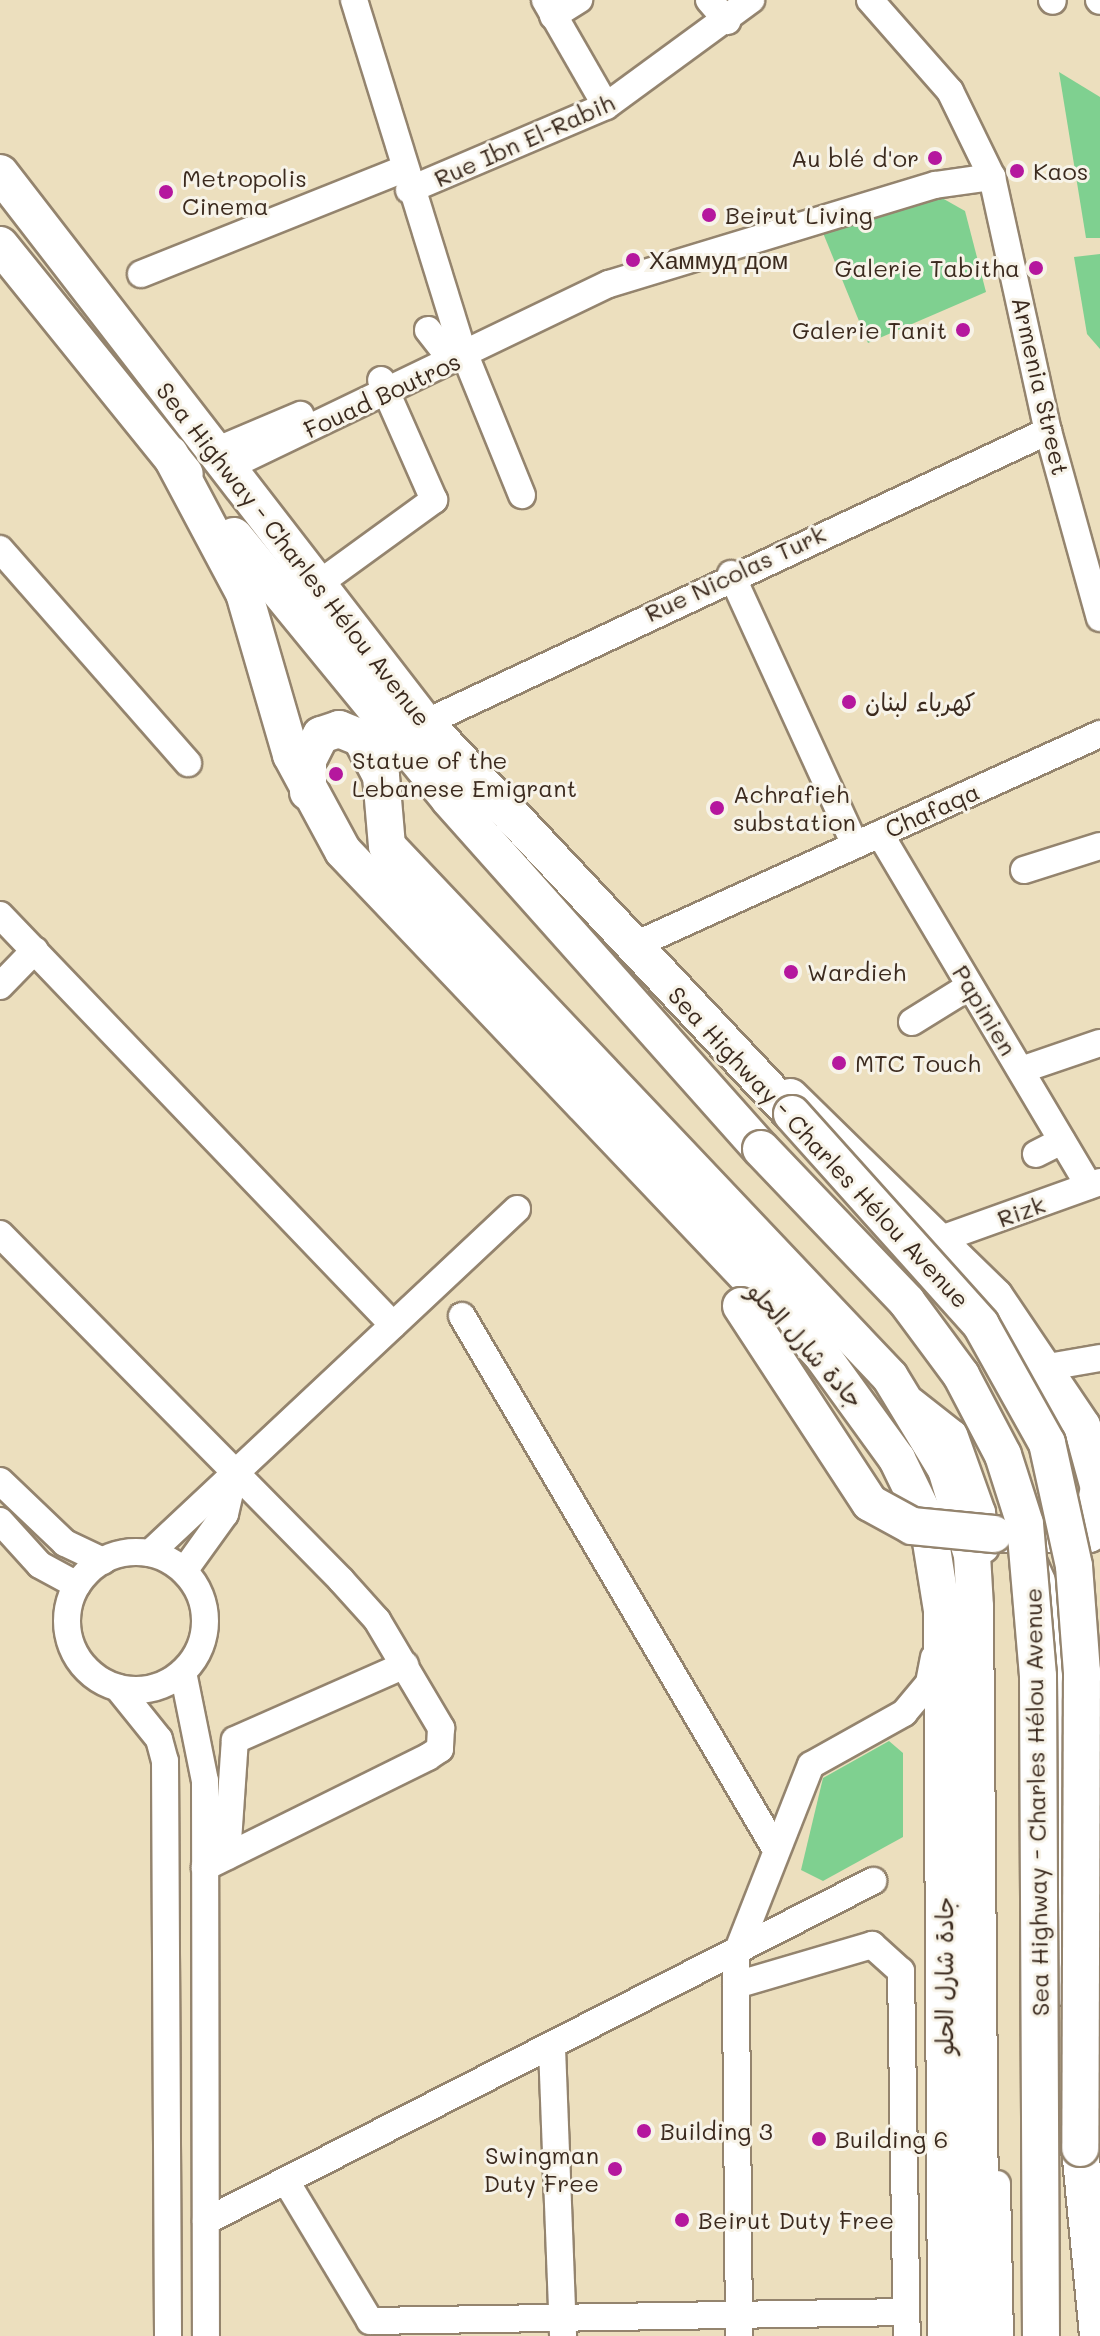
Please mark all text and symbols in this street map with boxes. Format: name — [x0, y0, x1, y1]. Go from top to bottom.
street label: Rue Ibn El-Rabih — [429, 87, 619, 193]
place label: Au blé d'or — [791, 144, 919, 172]
marker: Au blé d'or — [926, 149, 944, 167]
place label: Kaos — [1033, 157, 1088, 185]
marker: Kaos — [1008, 162, 1026, 180]
place label: Metropolis Cinema — [182, 164, 307, 220]
marker: Metropolis Cinema — [157, 183, 175, 201]
place label: Beirut Living — [725, 201, 873, 229]
marker: Beirut Living — [700, 206, 718, 224]
place label: Хаммуд дом — [649, 246, 788, 274]
marker: Хаммуд дом — [624, 251, 642, 269]
place label: Galerie Tabitha — [834, 254, 1020, 282]
marker: Galerie Tabitha — [1027, 259, 1045, 277]
street label: Armenia Street — [1006, 294, 1076, 478]
place label: Galerie Tanit — [792, 316, 947, 344]
marker: Galerie Tanit — [954, 321, 972, 339]
street label: Fouad Boutros — [299, 346, 465, 444]
street label: Sea Highway - Charles Hélou Avenue — [151, 376, 437, 732]
street label: Rue Nicolas Turk — [640, 519, 830, 627]
place label: كهرباء لبنان — [865, 688, 976, 716]
marker: كهرباء لبنان — [840, 693, 858, 711]
place label: Statue of the Lebanese Emigrant — [352, 746, 577, 802]
marker: Statue of the Lebanese Emigrant — [327, 765, 345, 783]
street label: Chafaqa — [880, 776, 984, 844]
place label: Achrafieh substation — [733, 780, 856, 836]
marker: Achrafieh substation — [708, 799, 726, 817]
place label: Wardieh — [807, 958, 906, 986]
street label: Papinien — [947, 959, 1023, 1061]
marker: Wardieh — [782, 963, 800, 981]
street label: Sea Highway - Charles Hélou Avenue — [662, 980, 976, 1314]
place label: MTC Touch — [855, 1049, 981, 1077]
marker: MTC Touch — [830, 1054, 848, 1072]
street label: Rizk — [993, 1189, 1049, 1233]
street label: جادة شارل الحلو — [742, 1276, 870, 1414]
street label: Sea Highway - Charles Hélou Avenue — [1018, 1588, 1054, 2016]
street label: جادة شارل الحلو — [930, 1897, 958, 2055]
place label: Building 3 — [660, 2117, 773, 2145]
marker: Building 3 — [635, 2122, 653, 2140]
place label: Building 6 — [835, 2125, 948, 2153]
marker: Building 6 — [810, 2130, 828, 2148]
place label: Swingman Duty Free — [483, 2141, 599, 2197]
marker: Swingman Duty Free — [606, 2160, 624, 2178]
place label: Beirut Duty Free — [698, 2206, 894, 2234]
marker: Beirut Duty Free — [673, 2211, 691, 2229]

